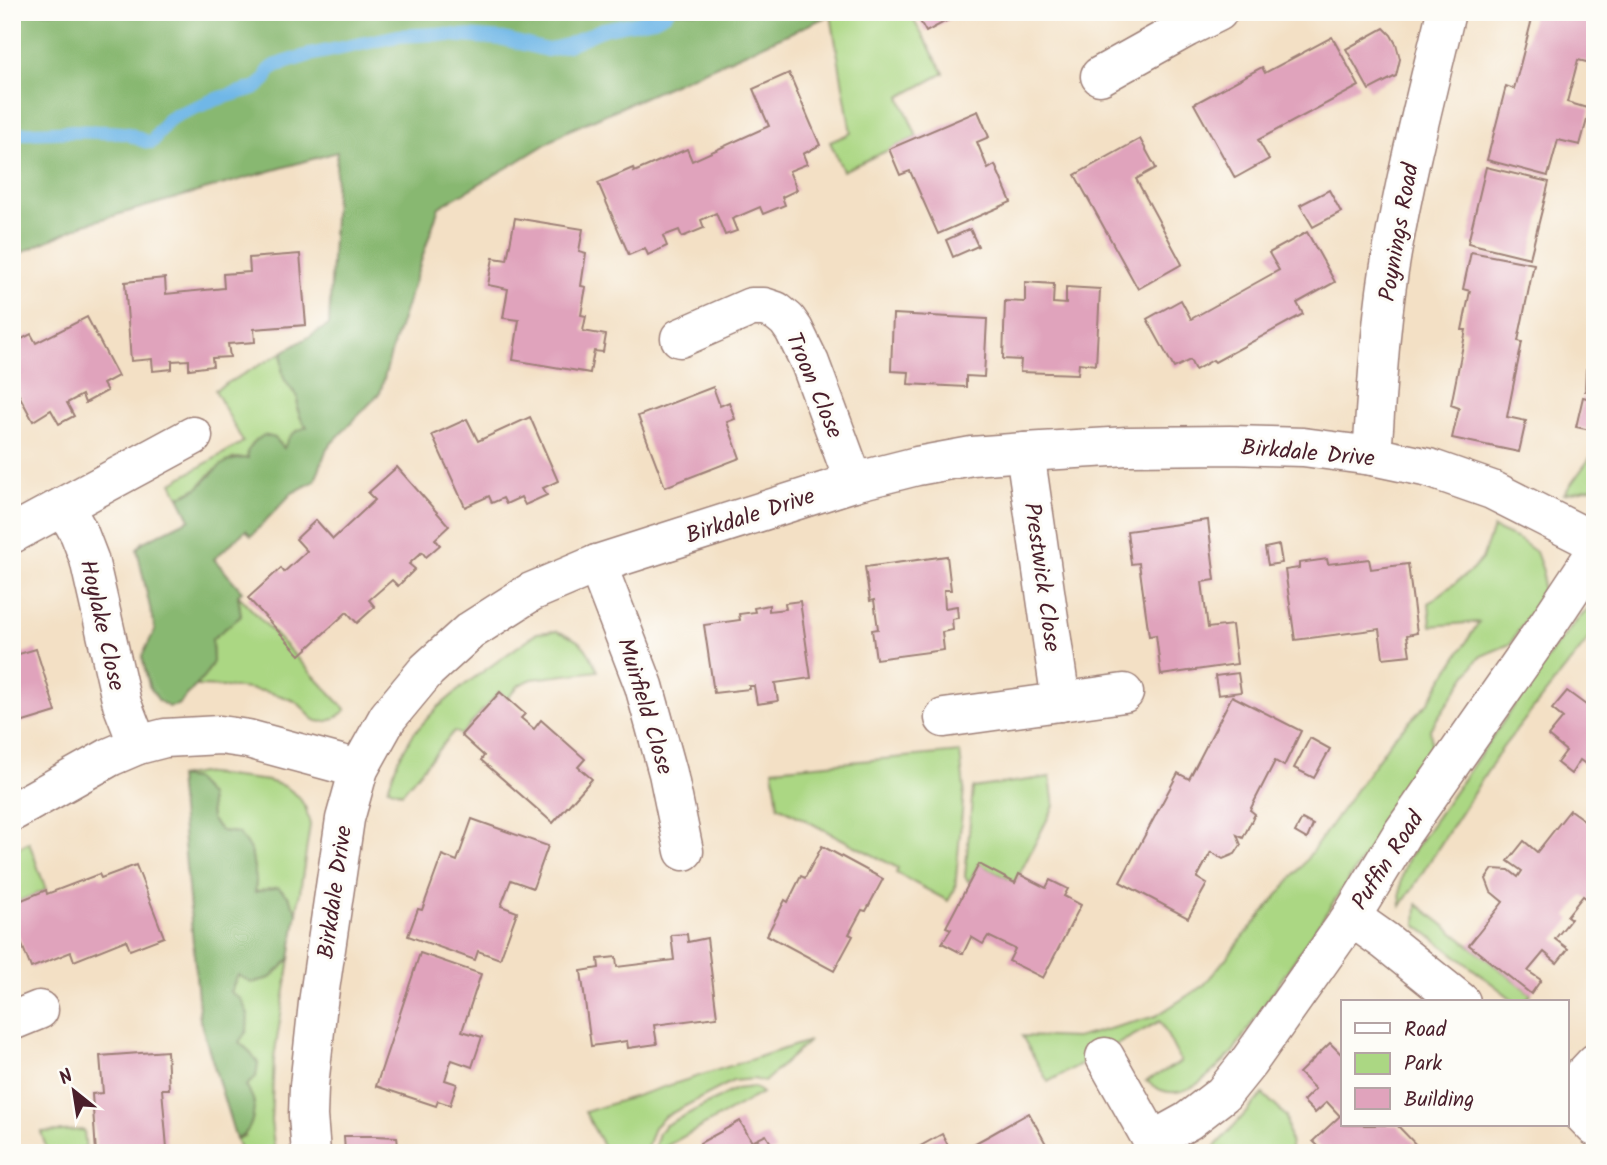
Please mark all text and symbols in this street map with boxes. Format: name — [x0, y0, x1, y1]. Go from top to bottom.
street label: Poynings Road — [1370, 160, 1430, 304]
street label: Troon Close — [775, 327, 852, 444]
street label: Birkdale Drive — [1240, 430, 1376, 478]
street label: Birkdale Drive — [681, 479, 820, 555]
street label: Prestwick Close — [1013, 500, 1069, 654]
street label: Hoylake Close — [69, 556, 134, 694]
street label: Muirfield Close — [606, 634, 682, 779]
street label: Puffin Road — [1343, 804, 1435, 918]
street label: Birkdale Drive — [309, 823, 363, 961]
legend — [1341, 1000, 1568, 1126]
text: Road — [1404, 1014, 1447, 1047]
text: Park — [1404, 1048, 1442, 1081]
north arrow — [38, 1056, 108, 1126]
text: N — [54, 1062, 79, 1094]
text: Building — [1404, 1084, 1474, 1117]

